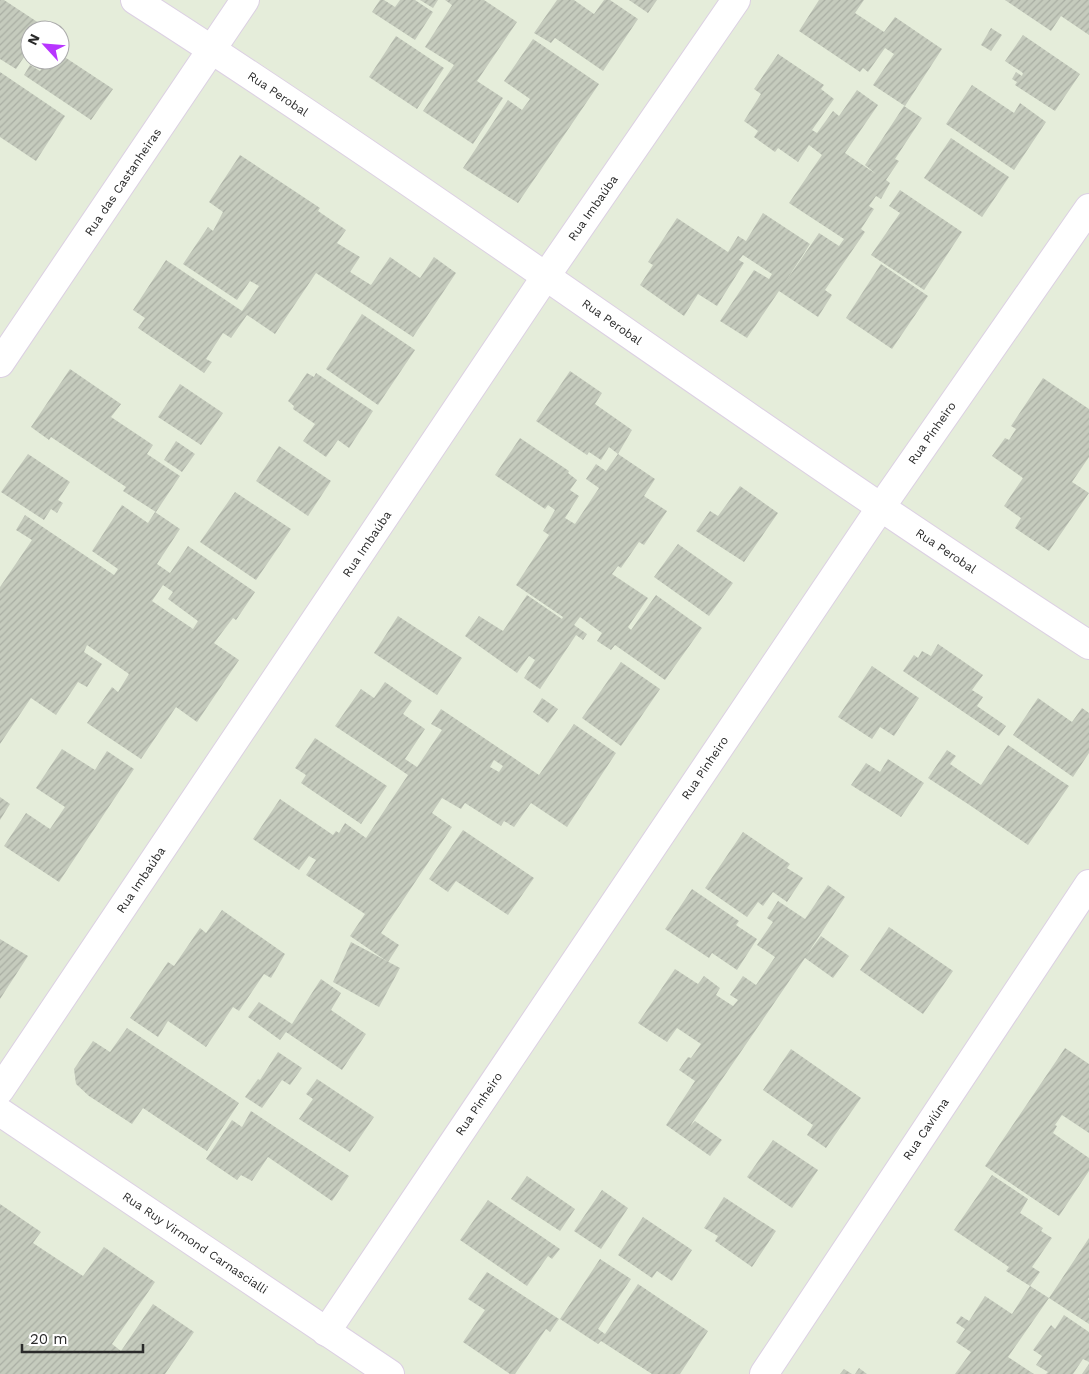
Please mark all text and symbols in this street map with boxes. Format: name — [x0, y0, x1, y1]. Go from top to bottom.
north arrow — [20, 20, 70, 70]
text: N — [24, 31, 43, 47]
street label: Rua Perobal — [245, 69, 311, 120]
street label: Rua das Castanheiras — [82, 126, 164, 238]
street label: Rua Imbaúba — [565, 172, 621, 243]
street label: Rua Perobal — [579, 296, 645, 348]
street label: Rua Pinheiro — [905, 399, 959, 467]
street label: Rua Imbaúba — [340, 508, 394, 580]
street label: Rua Perobal — [913, 526, 979, 577]
street label: Rua Pinheiro — [679, 734, 731, 802]
street label: Rua Imbaúba — [114, 844, 168, 916]
street label: Rua Pinheiro — [453, 1070, 505, 1138]
street label: Rua Caviúna — [900, 1095, 952, 1163]
street label: Rua Ruy Virmond Carnascialli — [120, 1189, 270, 1297]
scale bar — [22, 1322, 144, 1354]
text: 20 m — [30, 1330, 68, 1348]

